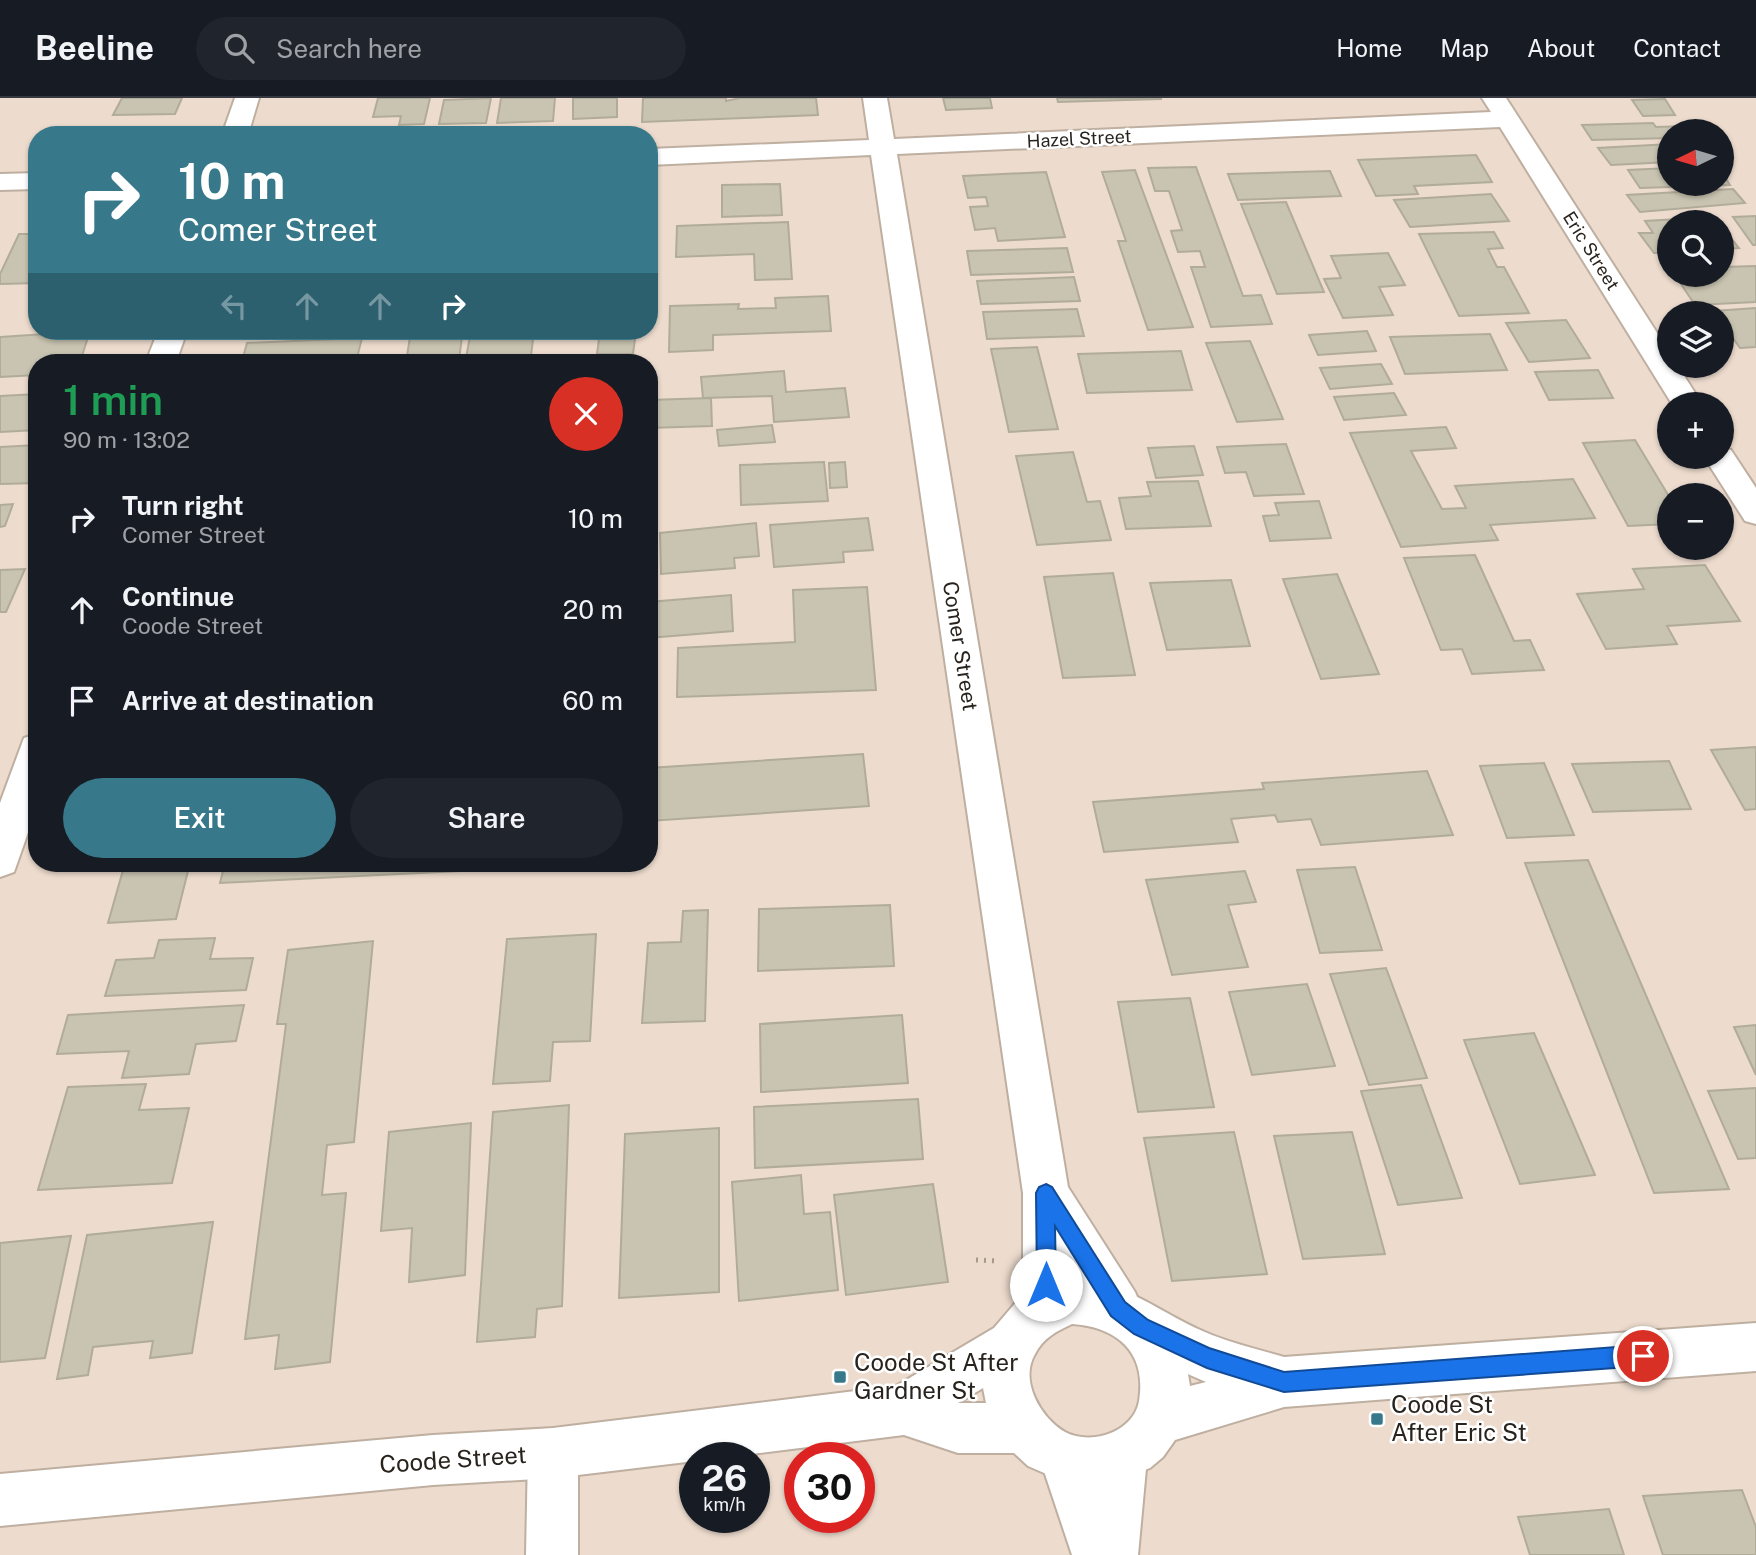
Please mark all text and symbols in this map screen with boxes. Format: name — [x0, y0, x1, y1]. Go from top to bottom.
search box — [196, 17, 686, 80]
text: Beeline — [35, 29, 154, 67]
icon: search — [220, 29, 258, 67]
text: Search here — [276, 33, 422, 64]
text: Home — [1336, 34, 1402, 62]
text: Map — [1440, 34, 1489, 62]
text: About — [1527, 34, 1595, 62]
text: Contact — [1633, 34, 1721, 62]
north arrow — [1657, 119, 1734, 196]
map controls — [1657, 119, 1734, 560]
street label: Hazel Street — [1026, 125, 1132, 152]
text: 10 m — [178, 152, 285, 210]
icon: right — [63, 154, 154, 245]
street label: Eric Street — [1559, 207, 1624, 294]
button: search — [1657, 210, 1734, 287]
text: Comer Street — [178, 211, 378, 248]
icon: left — [215, 287, 253, 325]
icon: ahead — [288, 287, 326, 325]
icon: ahead — [361, 287, 399, 325]
icon: right — [434, 287, 472, 325]
button: layers — [1657, 301, 1734, 378]
text: 1 min — [63, 375, 163, 424]
button: close — [549, 377, 623, 451]
button: + — [1657, 392, 1734, 469]
text: 90 m · 13:02 — [63, 426, 190, 453]
button: − — [1657, 483, 1734, 560]
text: Turn right — [122, 490, 244, 521]
icon: right — [63, 500, 101, 538]
text: 10 m — [568, 503, 623, 534]
text: Comer Street — [122, 521, 266, 548]
street label: Comer Street — [938, 579, 983, 713]
text: Continue — [122, 581, 234, 612]
icon: ahead — [63, 591, 101, 629]
text: 20 m — [563, 594, 623, 625]
text: Coode Street — [122, 612, 263, 639]
icon: arrive — [63, 682, 101, 720]
text: Arrive at destination — [122, 685, 374, 716]
text: 60 m — [562, 685, 623, 716]
button: Exit — [63, 778, 336, 858]
button: Share — [350, 778, 623, 858]
position arrow — [1009, 1248, 1083, 1322]
pin — [1613, 1326, 1673, 1386]
icon: arrive — [1624, 1337, 1662, 1375]
place label: Coode St After Gardner St — [854, 1348, 1019, 1404]
marker: Coode St After Gardner St — [832, 1369, 848, 1385]
place label: Coode St After Eric St — [1391, 1390, 1527, 1446]
marker: Coode St After Eric St — [1369, 1411, 1385, 1427]
street label: Coode Street — [378, 1440, 527, 1478]
speed limit sign: 30 — [784, 1442, 875, 1533]
text: 26 — [702, 1458, 747, 1499]
text: km/h — [703, 1494, 746, 1515]

